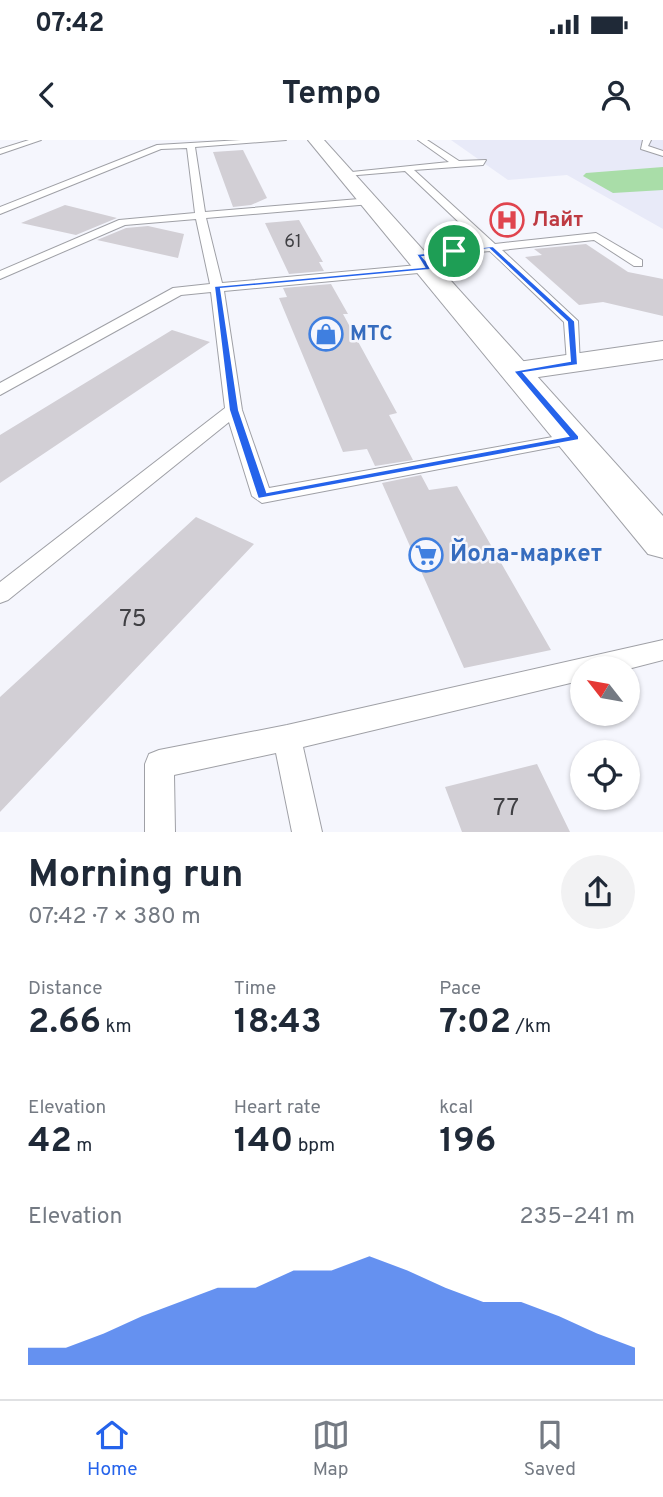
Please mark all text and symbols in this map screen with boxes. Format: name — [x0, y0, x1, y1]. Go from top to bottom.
text: 07:42 — [35, 8, 105, 41]
text: Tempo — [282, 75, 381, 115]
icon: back — [28, 76, 66, 114]
icon: person — [597, 76, 635, 114]
hospital icon: Лайт — [488, 201, 526, 239]
place label: Лайт — [532, 207, 583, 234]
pin — [424, 221, 484, 281]
house number: 61 — [284, 231, 302, 254]
icon: arrive — [435, 232, 473, 270]
shop icon: МТС — [307, 315, 345, 353]
place label: МТС — [350, 321, 393, 348]
supermarket icon: Йола-маркет — [407, 536, 445, 574]
place label: Йола-маркет — [450, 538, 602, 570]
house number: 75 — [119, 605, 147, 635]
north arrow — [570, 656, 640, 726]
map controls — [570, 656, 640, 810]
button: locate — [570, 740, 640, 810]
house number: 77 — [493, 794, 519, 824]
text: Morning run — [28, 852, 244, 901]
button: share — [561, 855, 635, 929]
text: 07:42 · 7 × 380 m — [28, 903, 201, 932]
text: Distance — [28, 977, 103, 1001]
text: Time — [234, 977, 276, 1001]
text: Pace — [439, 977, 481, 1001]
text: 2.66 — [28, 1001, 101, 1045]
text: 18:43 — [234, 1001, 322, 1045]
text: 7:02 — [439, 1001, 511, 1045]
text: km — [101, 1015, 132, 1039]
text: /km — [511, 1015, 551, 1039]
text: Elevation — [28, 1096, 106, 1120]
text: Heart rate — [234, 1096, 321, 1120]
text: kcal — [439, 1096, 473, 1120]
text: 42 — [28, 1120, 72, 1164]
text: 140 — [234, 1120, 293, 1164]
text: 196 — [439, 1120, 496, 1164]
text: m — [72, 1134, 92, 1158]
text: bpm — [293, 1134, 335, 1158]
text: Elevation — [28, 1203, 123, 1232]
text: 235–241 m — [519, 1203, 635, 1232]
tab: Home — [87, 1416, 138, 1482]
tab: Map — [312, 1416, 350, 1482]
tab: Saved — [524, 1416, 576, 1482]

